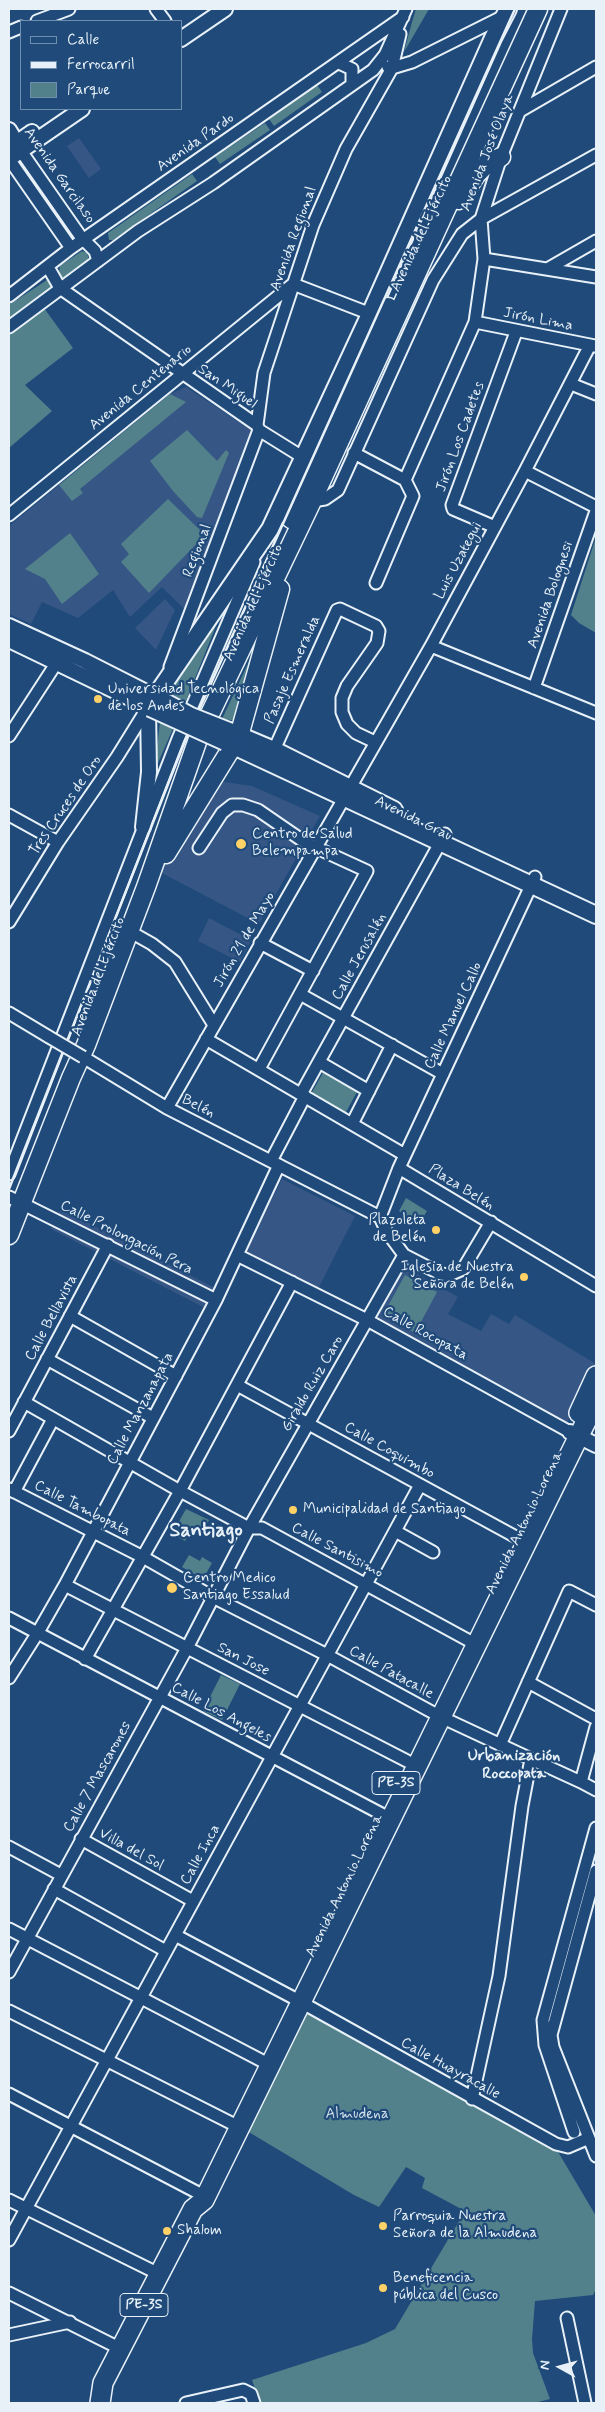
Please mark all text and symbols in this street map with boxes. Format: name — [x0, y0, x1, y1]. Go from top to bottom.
legend — [20, 20, 182, 110]
text: Calle — [67, 30, 99, 50]
text: Ferrocarril — [67, 55, 135, 75]
text: Parque — [67, 80, 110, 100]
street label: Avenida José Olaya — [457, 92, 519, 214]
street label: Avenida Pardo — [154, 110, 238, 176]
street label: Avenida Garcilaso — [19, 125, 99, 227]
street label: Avenida del Ejército — [387, 173, 457, 295]
street label: Avenida Regional — [267, 184, 321, 294]
street label: Jirón Lima — [502, 304, 574, 336]
street label: Avenida Centenario — [86, 341, 196, 435]
street label: San Miguel — [194, 361, 260, 413]
street label: Jirón Los Cadetes — [433, 379, 489, 495]
street label: Luis Uzategui — [431, 519, 487, 603]
street label: Regional — [180, 522, 216, 580]
street label: Avenida Bolognesi — [524, 539, 578, 651]
street label: Avenida del Ejército — [220, 542, 288, 664]
street label: Pasaje Esmeralda — [261, 613, 325, 727]
place label: Universidad Tecnológica de los Andes — [108, 681, 259, 716]
marker: Universidad Tecnológica de los Andes — [92, 693, 104, 705]
street label: Tres Cruces de Oro — [26, 753, 106, 859]
street label: Avenida Grau — [372, 793, 454, 845]
place label: Centro de Salud Belempampa — [252, 826, 352, 861]
marker: Centro de Salud Belempampa — [234, 837, 248, 851]
street label: Jirón 21 de Mayo — [210, 889, 280, 991]
street label: Calle Jerusalén — [329, 910, 391, 1004]
street label: Avenida del Ejército — [68, 915, 130, 1039]
street label: Calle Manuel Callo — [421, 960, 487, 1072]
street label: Belén — [178, 1091, 218, 1123]
street label: Plaza Belén — [425, 1161, 497, 1215]
street label: Calle Prolongación Pera — [57, 1197, 195, 1279]
place label: Plazoleta de Belén — [368, 1212, 426, 1247]
marker: Plazoleta de Belén — [430, 1224, 442, 1236]
place label: Iglesia de Nuestra Señora de Belén — [401, 1259, 514, 1294]
marker: Iglesia de Nuestra Señora de Belén — [518, 1271, 530, 1283]
street label: Calle Bellavista — [22, 1272, 82, 1364]
street label: Calle Rocopata — [379, 1303, 471, 1365]
street label: Giraldo Ruiz Caro — [278, 1333, 348, 1435]
street label: Calle Manzanapata — [104, 1350, 178, 1468]
street label: Calle Coquimbo — [341, 1419, 437, 1483]
street label: Avenida Antonio Lorena — [482, 1448, 568, 1598]
street label: Calle Tambopata — [31, 1477, 133, 1541]
place label: Municipalidad de Santiago — [303, 1501, 466, 1519]
marker: Municipalidad de Santiago — [287, 1504, 299, 1516]
street label: Calle Santisimo — [288, 1519, 386, 1583]
district label: Santiago — [169, 1520, 243, 1544]
place label: Centro Medico Santiago Essalud — [183, 1570, 289, 1605]
marker: Centro Medico Santiago Essalud — [165, 1581, 179, 1595]
street label: San Jose — [214, 1639, 272, 1681]
street label: Calle Patacalle — [345, 1642, 437, 1704]
street label: Calle Los Angeles — [168, 1679, 274, 1747]
street label: Calle 7 Mascarones — [60, 1718, 136, 1836]
district label: Urbanización Roccopata — [468, 1747, 560, 1785]
road number: PE-3S — [372, 1772, 420, 1795]
street label: Avenida Antonio Lorena — [302, 1811, 388, 1961]
street label: Calle Inca — [177, 1822, 225, 1888]
street label: Villa del Sol — [95, 1825, 167, 1875]
street label: Calle Huayracalle — [397, 2034, 503, 2104]
park label: Almudena — [325, 2106, 389, 2124]
place label: Parroquia Nuestra Señora de la Almudena — [393, 2208, 537, 2243]
marker: Parroquia Nuestra Señora de la Almudena — [377, 2220, 389, 2232]
place label: Shalom — [177, 2222, 222, 2240]
marker: Shalom — [161, 2225, 173, 2237]
place label: Beneficencia pública del Cusco — [393, 2270, 498, 2305]
marker: Beneficencia pública del Cusco — [377, 2282, 389, 2294]
road number: PE-3S — [120, 2294, 168, 2316]
north arrow — [535, 2342, 585, 2392]
text: N — [536, 2359, 555, 2371]

